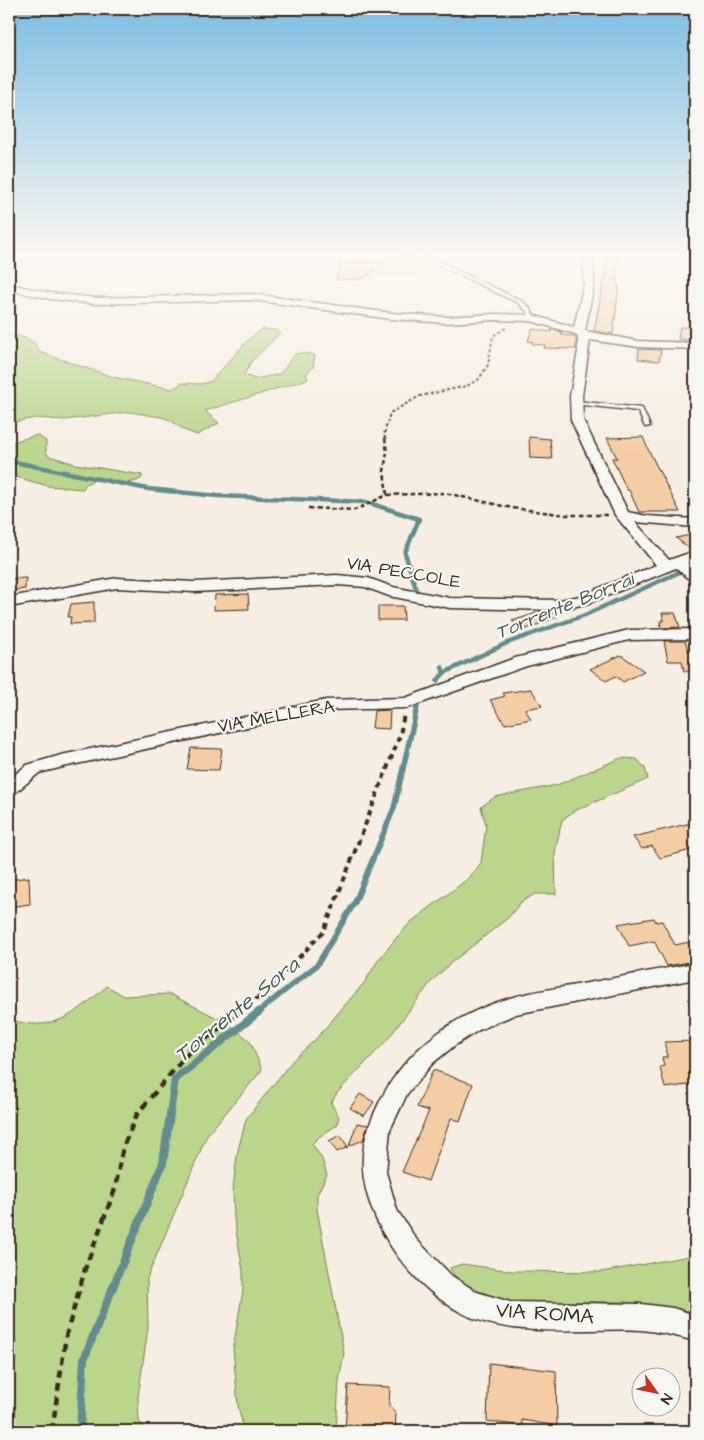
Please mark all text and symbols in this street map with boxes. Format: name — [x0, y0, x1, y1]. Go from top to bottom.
street label: VIA PECCOLE — [345, 550, 463, 595]
water label: Torrente Borrai — [492, 566, 640, 646]
street label: VIA MELLERA — [216, 694, 337, 739]
water label: Torrente Sora — [168, 949, 307, 1070]
street label: VIA ROMA — [495, 1296, 595, 1331]
north arrow — [632, 1368, 682, 1418]
text: N — [655, 1389, 677, 1408]

